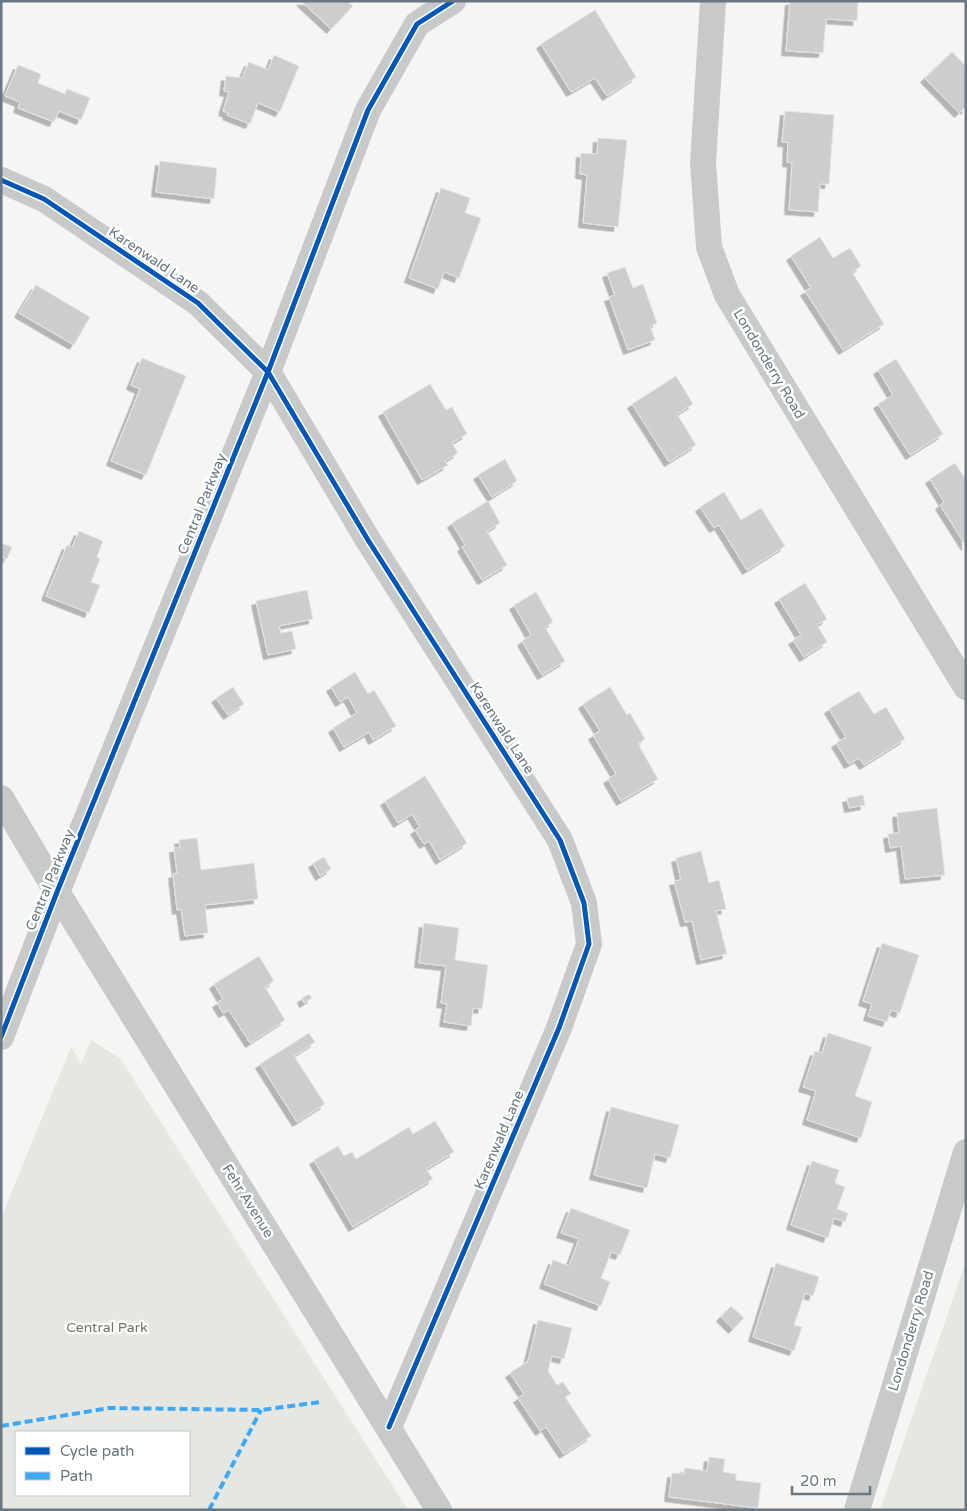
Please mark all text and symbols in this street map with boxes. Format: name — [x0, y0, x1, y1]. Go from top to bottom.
street label: Karenwald Lane — [105, 223, 203, 297]
street label: Londonderry Road — [730, 306, 808, 422]
street label: Central Parkway — [174, 450, 230, 557]
street label: Karenwald Lane — [466, 679, 538, 777]
street label: Central Parkway — [22, 826, 78, 933]
street label: Karenwald Lane — [470, 1088, 528, 1192]
street label: Fehr Avenue — [219, 1161, 277, 1241]
street label: Londonderry Road — [885, 1269, 937, 1393]
park label: Central Park — [66, 1319, 148, 1336]
legend — [15, 1431, 190, 1496]
text: Cycle path — [60, 1442, 134, 1460]
scale bar — [792, 1464, 870, 1496]
text: Path — [60, 1467, 93, 1485]
text: 20 m — [800, 1472, 837, 1490]

